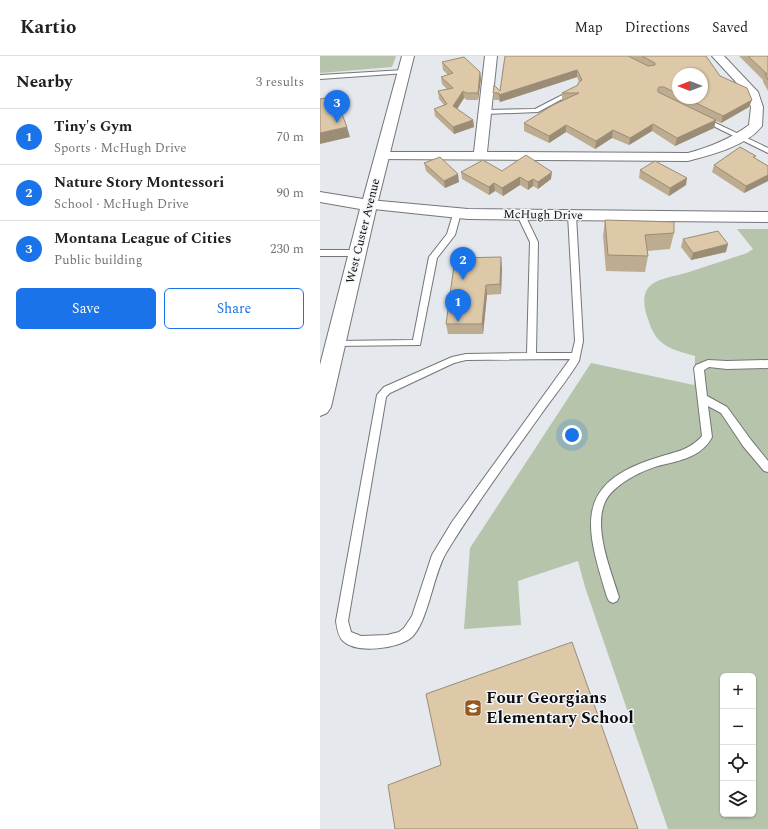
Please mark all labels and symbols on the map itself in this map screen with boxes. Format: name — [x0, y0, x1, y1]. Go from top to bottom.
north arrow — [672, 68, 708, 104]
pin: 3 — [324, 90, 350, 123]
street label: West Custer Avenue — [341, 176, 385, 285]
street label: McHugh Drive — [503, 205, 583, 225]
pin: 2 — [450, 247, 476, 280]
pin: 1 — [445, 289, 471, 322]
your location — [562, 425, 582, 445]
place label: Four Georgians Elementary School — [486, 685, 634, 731]
school or university icon: Four Georgians Elementary School — [463, 698, 483, 718]

